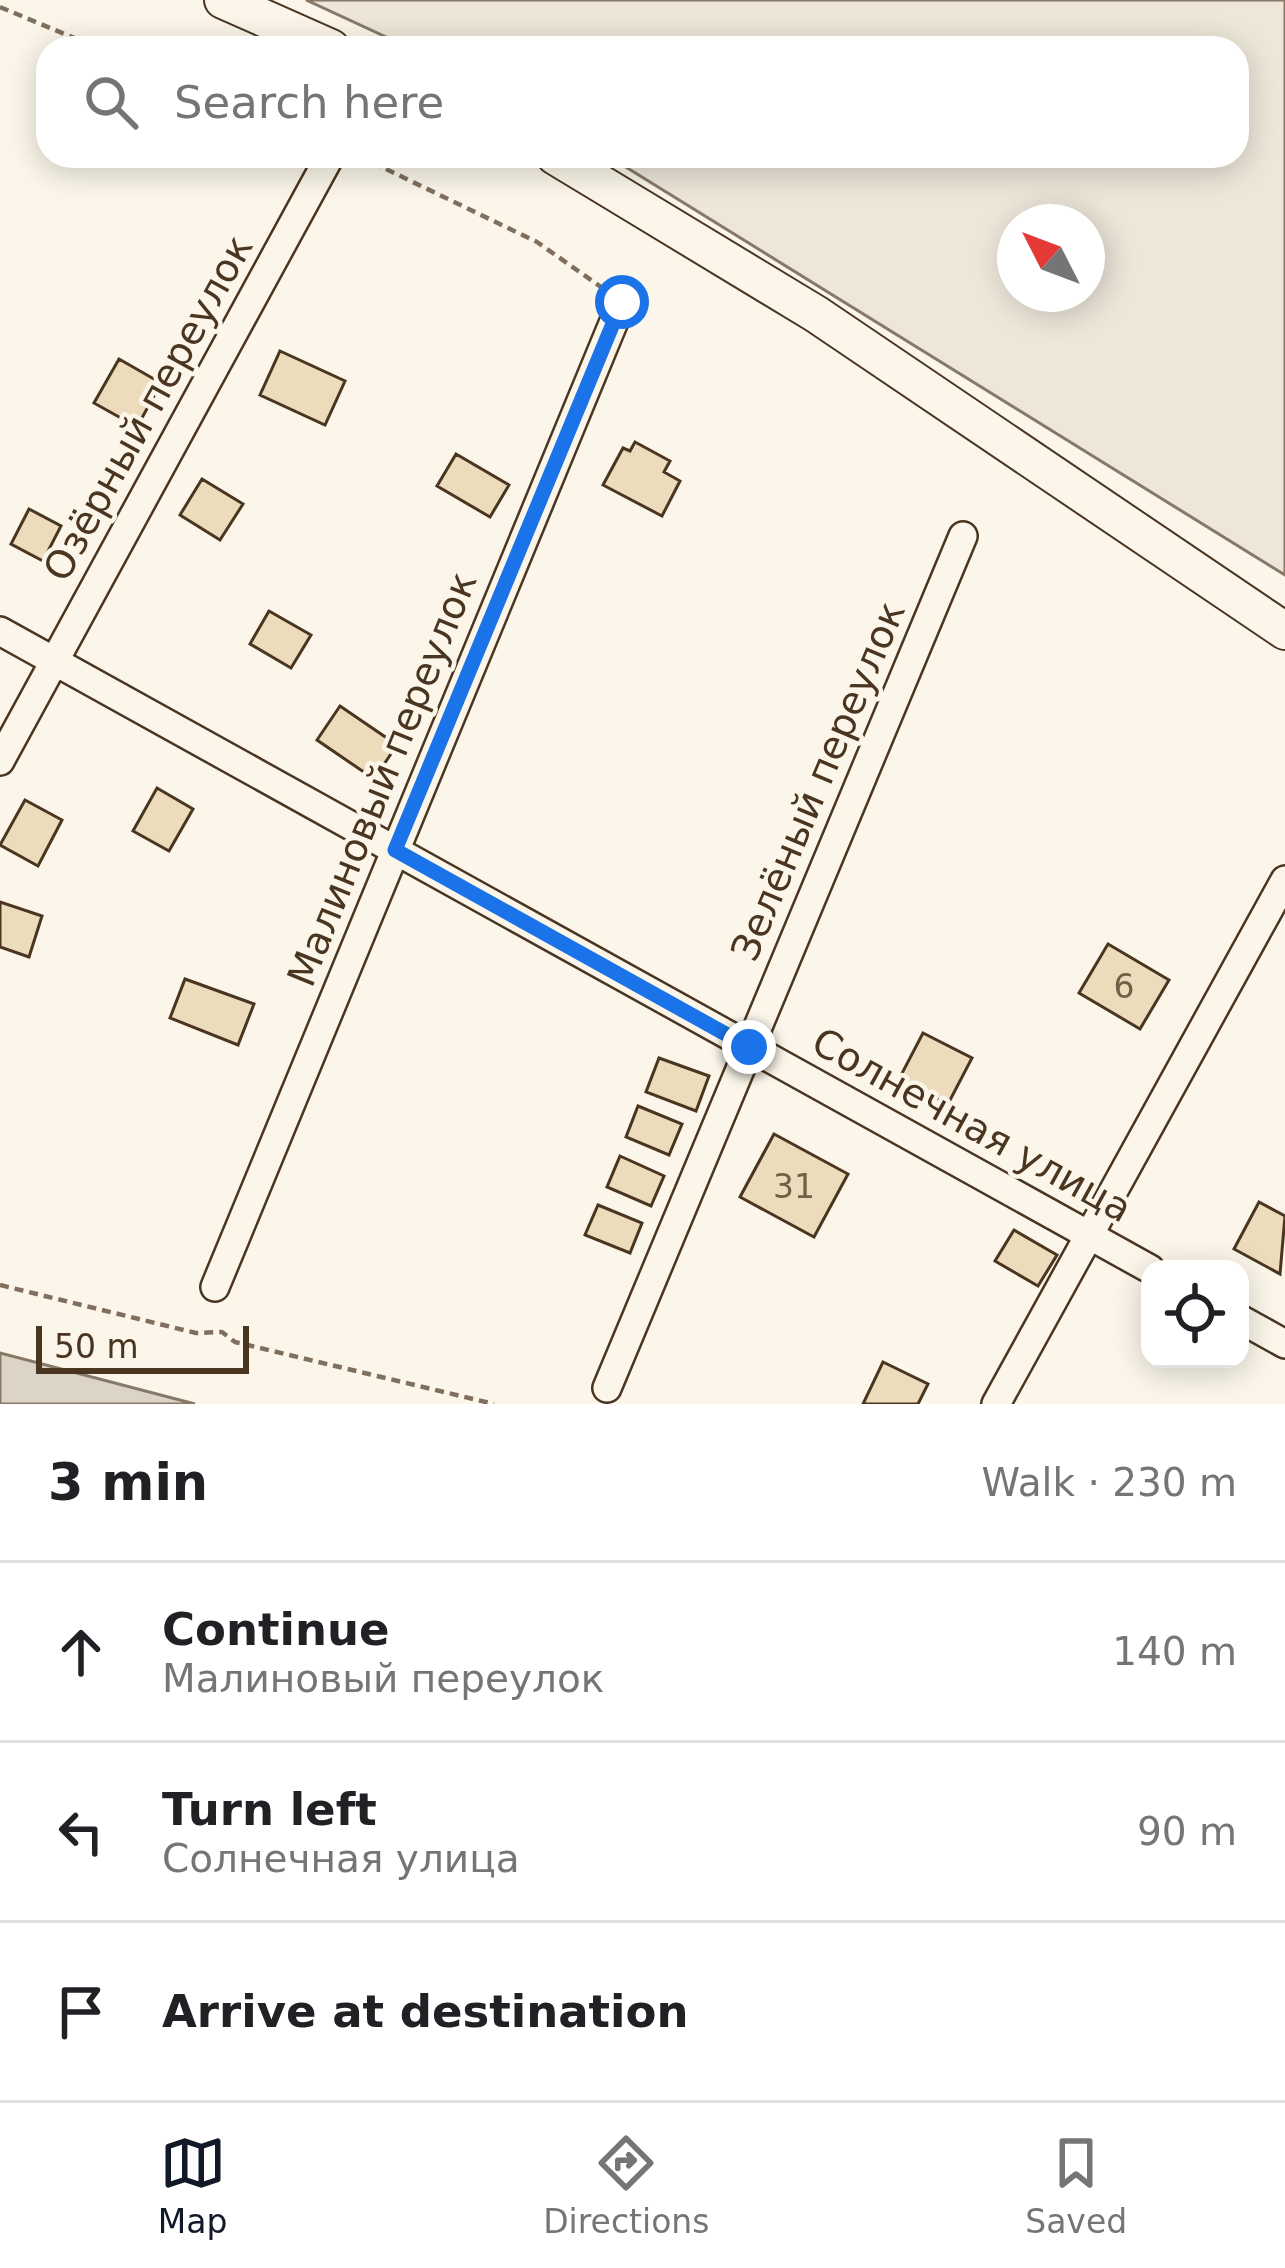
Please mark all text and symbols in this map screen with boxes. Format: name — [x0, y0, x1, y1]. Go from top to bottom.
search box — [36, 36, 1249, 168]
icon: search — [78, 69, 144, 135]
text: Search here — [174, 76, 444, 129]
north arrow — [997, 204, 1105, 312]
street label: Озёрный переулок — [34, 227, 262, 589]
route start — [595, 275, 649, 329]
street label: Малиновый переулок — [278, 565, 486, 993]
street label: Зелёный переулок — [722, 595, 914, 967]
house number: 6 — [1114, 967, 1135, 1006]
street label: Солнечная улица — [805, 1019, 1139, 1231]
route end — [722, 1020, 776, 1074]
house number: 31 — [773, 1167, 815, 1206]
map controls — [1141, 1260, 1249, 1368]
button: locate — [1141, 1260, 1249, 1368]
scale bar — [36, 1320, 249, 1373]
text: 50 m — [54, 1327, 139, 1366]
text: 3 min — [48, 1453, 208, 1512]
text: Walk · 230 m — [982, 1460, 1237, 1505]
text: Continue — [162, 1603, 390, 1656]
icon: ahead — [48, 1619, 114, 1685]
text: 140 m — [1112, 1629, 1237, 1674]
text: Малиновый переулок — [162, 1656, 604, 1701]
text: Turn left — [162, 1783, 377, 1836]
icon: left — [48, 1799, 114, 1865]
text: 90 m — [1137, 1809, 1237, 1854]
text: Солнечная улица — [162, 1836, 520, 1881]
icon: arrive — [48, 1979, 114, 2045]
text: Arrive at destination — [162, 1985, 688, 2038]
tab: Map — [158, 2130, 228, 2241]
tab: Directions — [543, 2130, 709, 2241]
tab: Saved — [1025, 2130, 1127, 2241]

